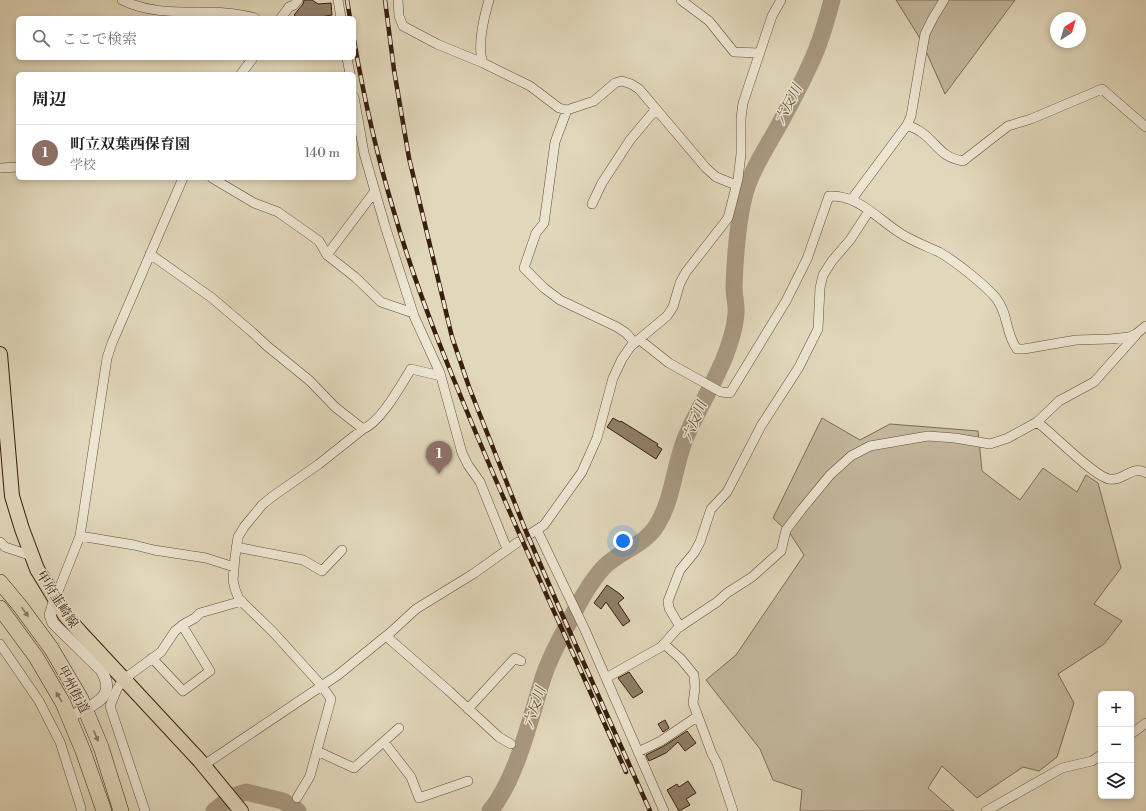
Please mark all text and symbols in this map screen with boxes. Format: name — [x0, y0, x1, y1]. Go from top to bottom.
north arrow — [1050, 12, 1086, 48]
search box — [16, 16, 356, 60]
icon: search — [30, 27, 52, 49]
text: ここで検索 — [62, 30, 137, 49]
water label: 六反川 — [771, 80, 807, 127]
text: 周辺 — [32, 89, 66, 111]
text: 町立双葉西保育園 — [70, 135, 190, 154]
text: 1 — [42, 145, 48, 161]
text: 140 m — [304, 145, 340, 161]
text: 学校 — [70, 157, 96, 173]
water label: 六反川 — [678, 397, 712, 444]
pin: 1 — [426, 441, 452, 474]
your location — [613, 531, 633, 551]
street label: 甲府韮崎線 — [33, 568, 82, 631]
one-way arrow — [21, 607, 29, 617]
street label: 甲州街道 — [54, 663, 92, 716]
water label: 六反川 — [520, 683, 551, 730]
map controls — [1098, 691, 1134, 799]
button: + — [1098, 691, 1134, 727]
one-way arrow — [55, 692, 63, 702]
button: − — [1098, 727, 1134, 763]
one-way arrow — [94, 731, 100, 743]
button: layers — [1098, 763, 1134, 799]

